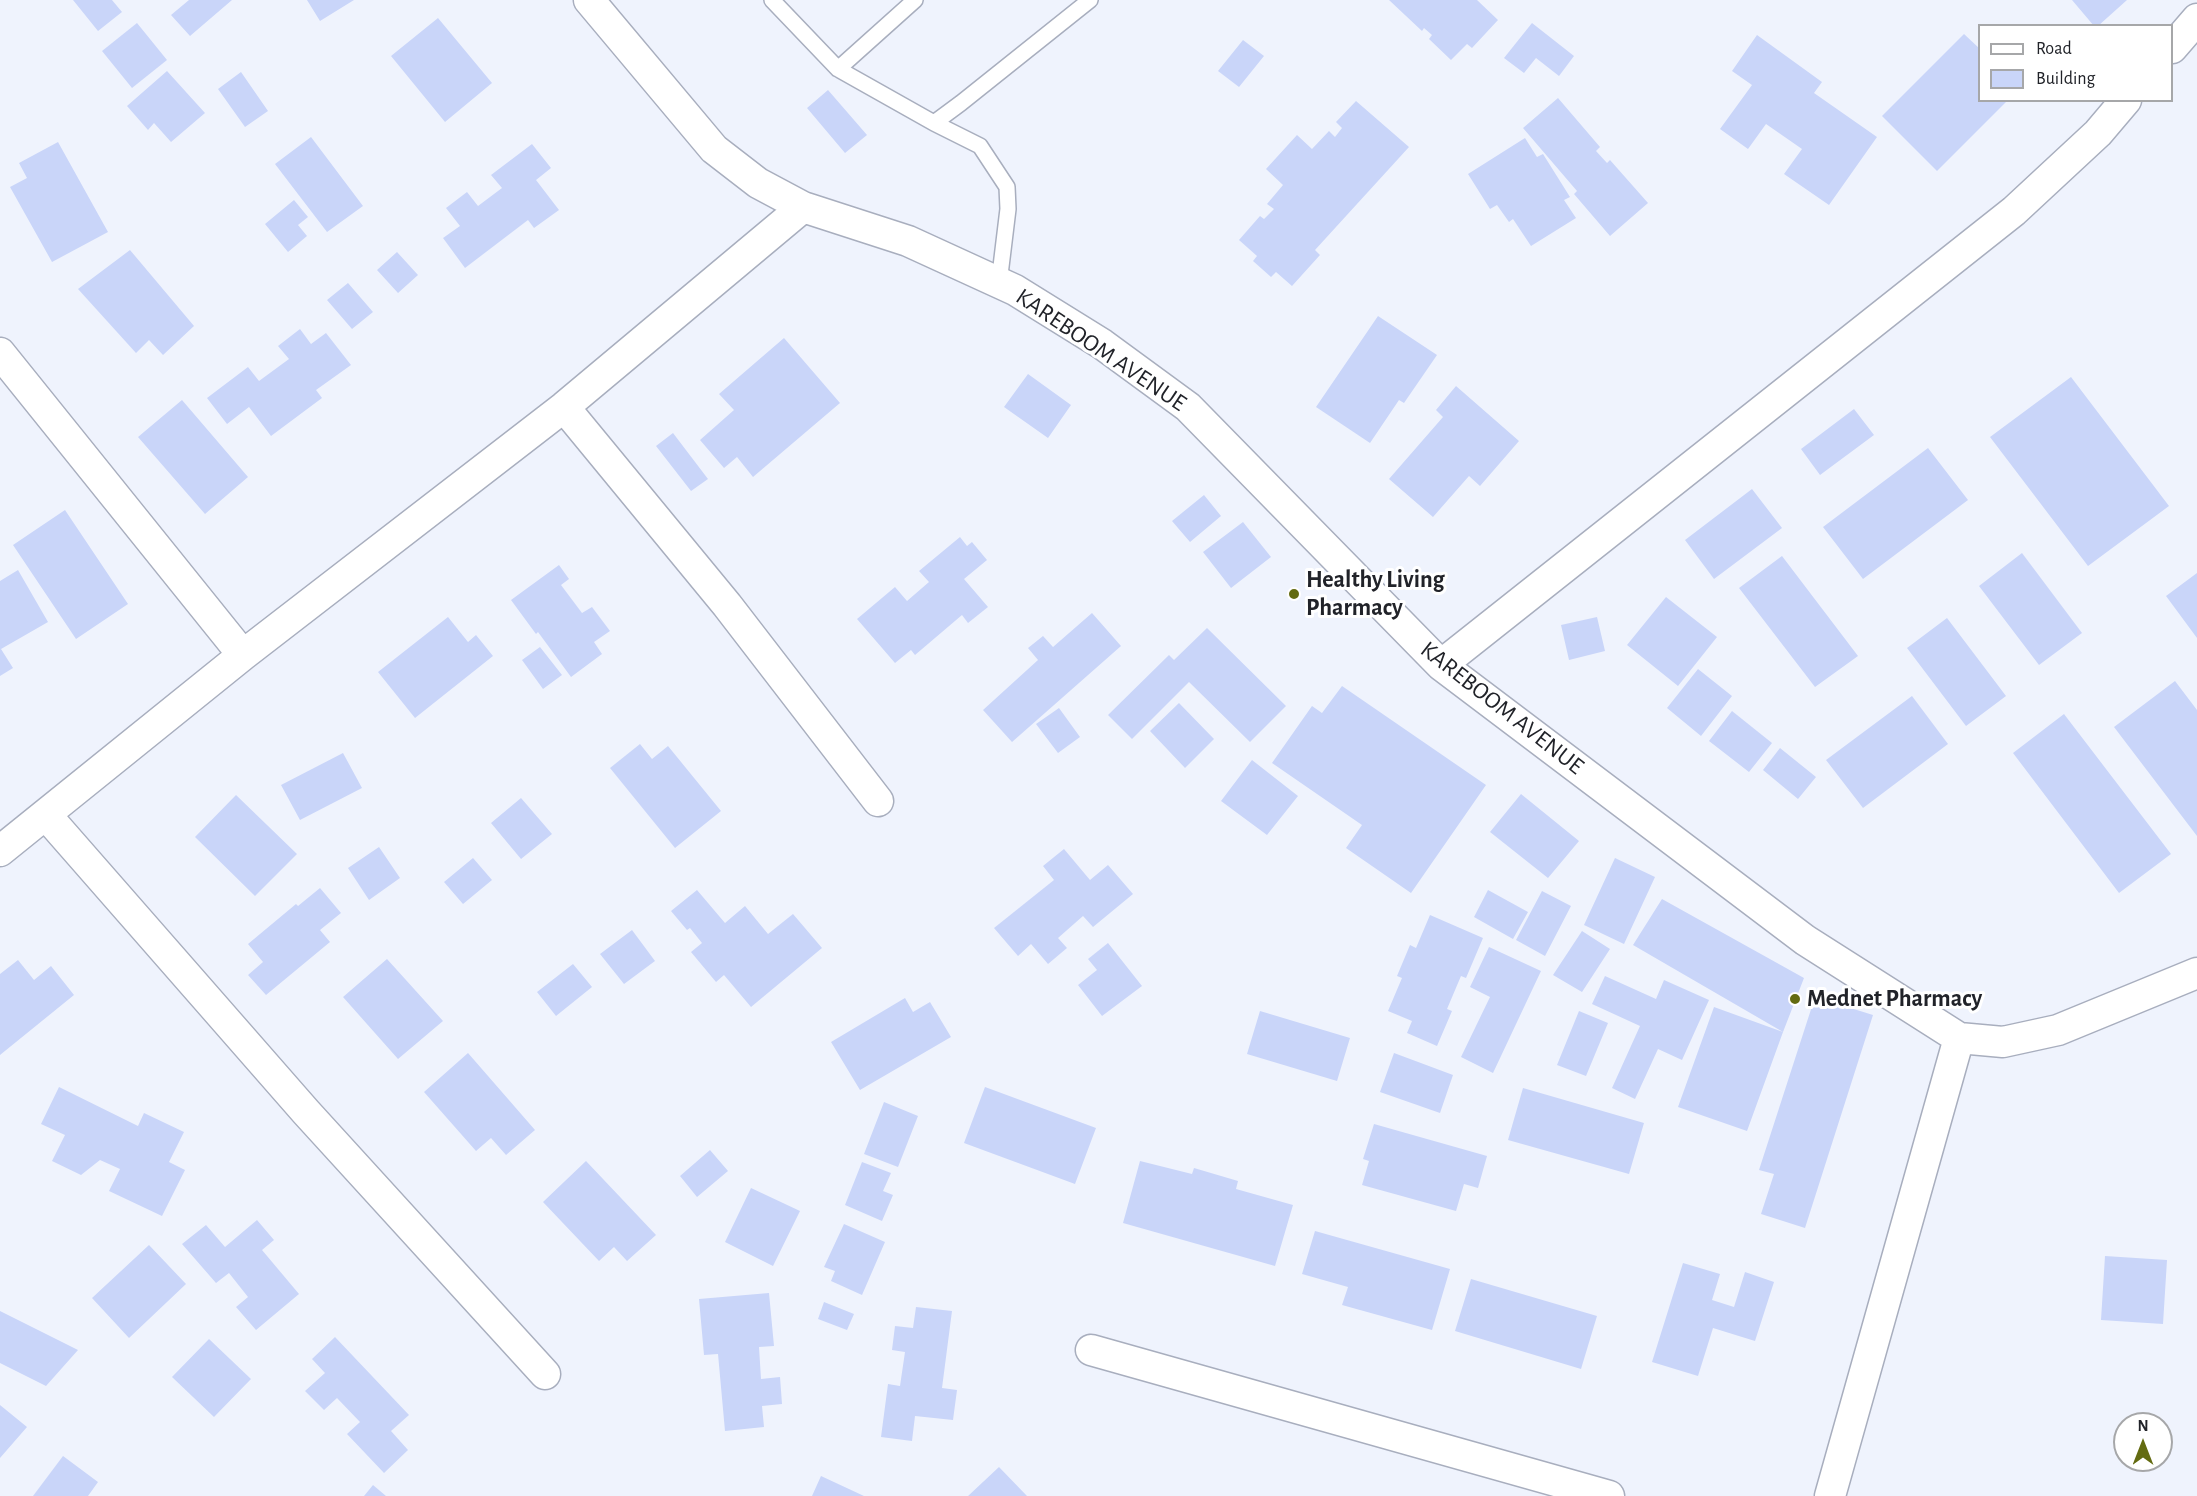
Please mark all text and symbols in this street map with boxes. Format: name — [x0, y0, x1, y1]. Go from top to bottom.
legend — [1978, 24, 2173, 102]
text: Road — [2036, 40, 2072, 58]
text: Building — [2036, 70, 2095, 88]
street label: KAREBOOM AVENUE — [1010, 282, 1192, 418]
place label: Healthy Living Pharmacy — [1306, 566, 1445, 622]
marker: Healthy Living Pharmacy — [1287, 587, 1301, 601]
street label: KAREBOOM AVENUE — [1415, 635, 1589, 781]
place label: Mednet Pharmacy — [1807, 985, 1982, 1013]
marker: Mednet Pharmacy — [1788, 992, 1802, 1006]
north arrow — [2113, 1412, 2173, 1472]
text: N — [2137, 1418, 2149, 1434]

